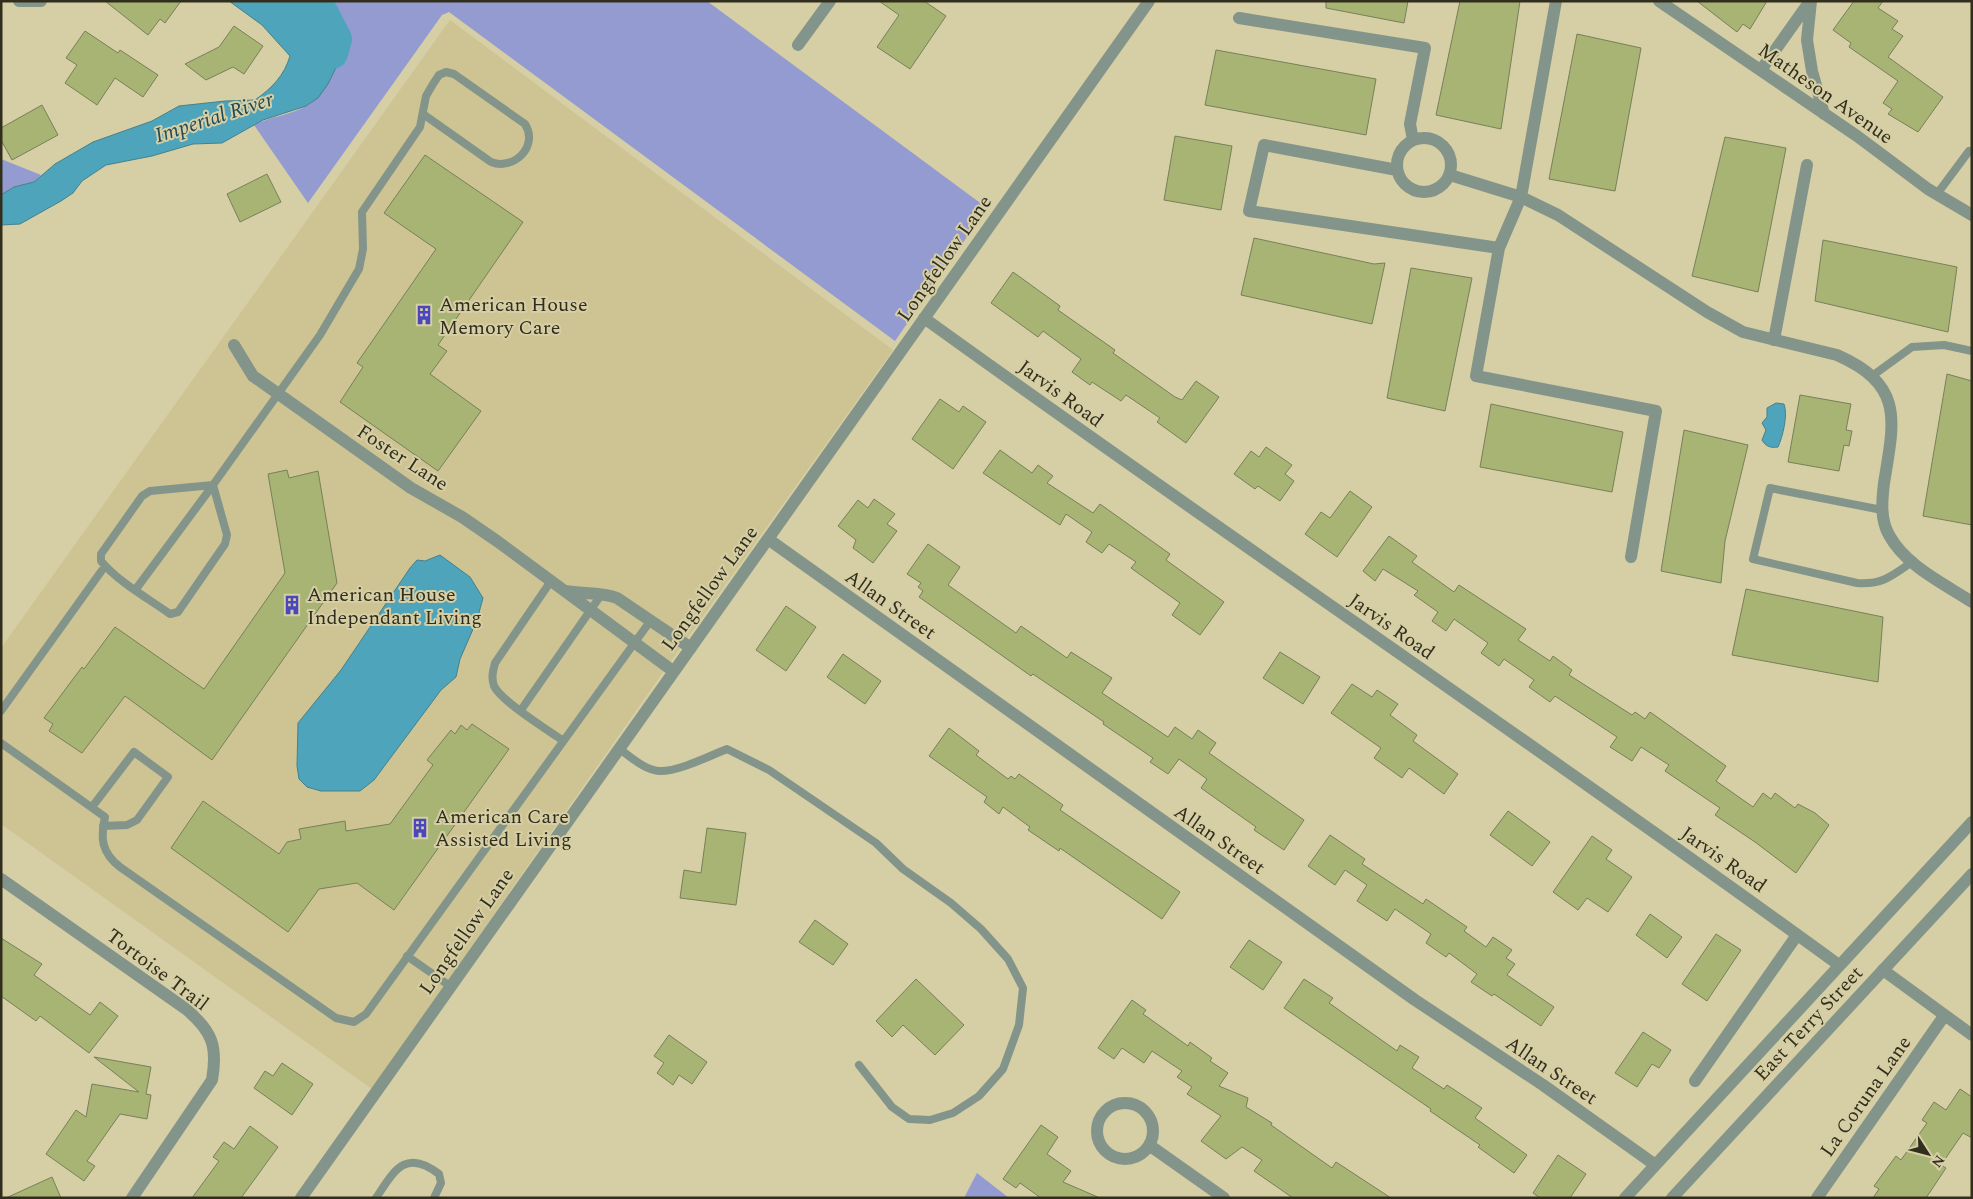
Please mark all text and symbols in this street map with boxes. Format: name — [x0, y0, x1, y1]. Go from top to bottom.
street label: Matheson Avenue — [1752, 36, 1899, 152]
water label: Imperial River — [151, 84, 278, 152]
street label: Longfellow Lane — [890, 189, 1000, 328]
place label: American House Memory Care — [439, 290, 588, 343]
building icon: American House Memory Care — [413, 304, 435, 326]
street label: Jarvis Road — [1011, 352, 1109, 435]
street label: Foster Lane — [351, 417, 454, 499]
street label: Longfellow Lane — [654, 520, 766, 658]
street label: Allan Street — [839, 562, 942, 647]
place label: American House Independant Living — [307, 580, 482, 633]
street label: Jarvis Road — [1342, 586, 1441, 668]
building icon: American House Independant Living — [281, 594, 303, 616]
street label: Allan Street — [1168, 797, 1271, 882]
place label: American Care Assisted Living — [435, 802, 572, 855]
building icon: American Care Assisted Living — [409, 817, 431, 839]
street label: Jarvis Road — [1674, 819, 1773, 901]
street label: Longfellow Lane — [412, 862, 522, 1001]
street label: Tortoise Trail — [100, 921, 215, 1018]
street label: East Terry Street — [1747, 959, 1870, 1088]
street label: Allan Street — [1499, 1029, 1604, 1113]
street label: La Coruna Lane — [1813, 1030, 1919, 1163]
north arrow — [1903, 1129, 1953, 1179]
text: N — [1926, 1151, 1950, 1172]

